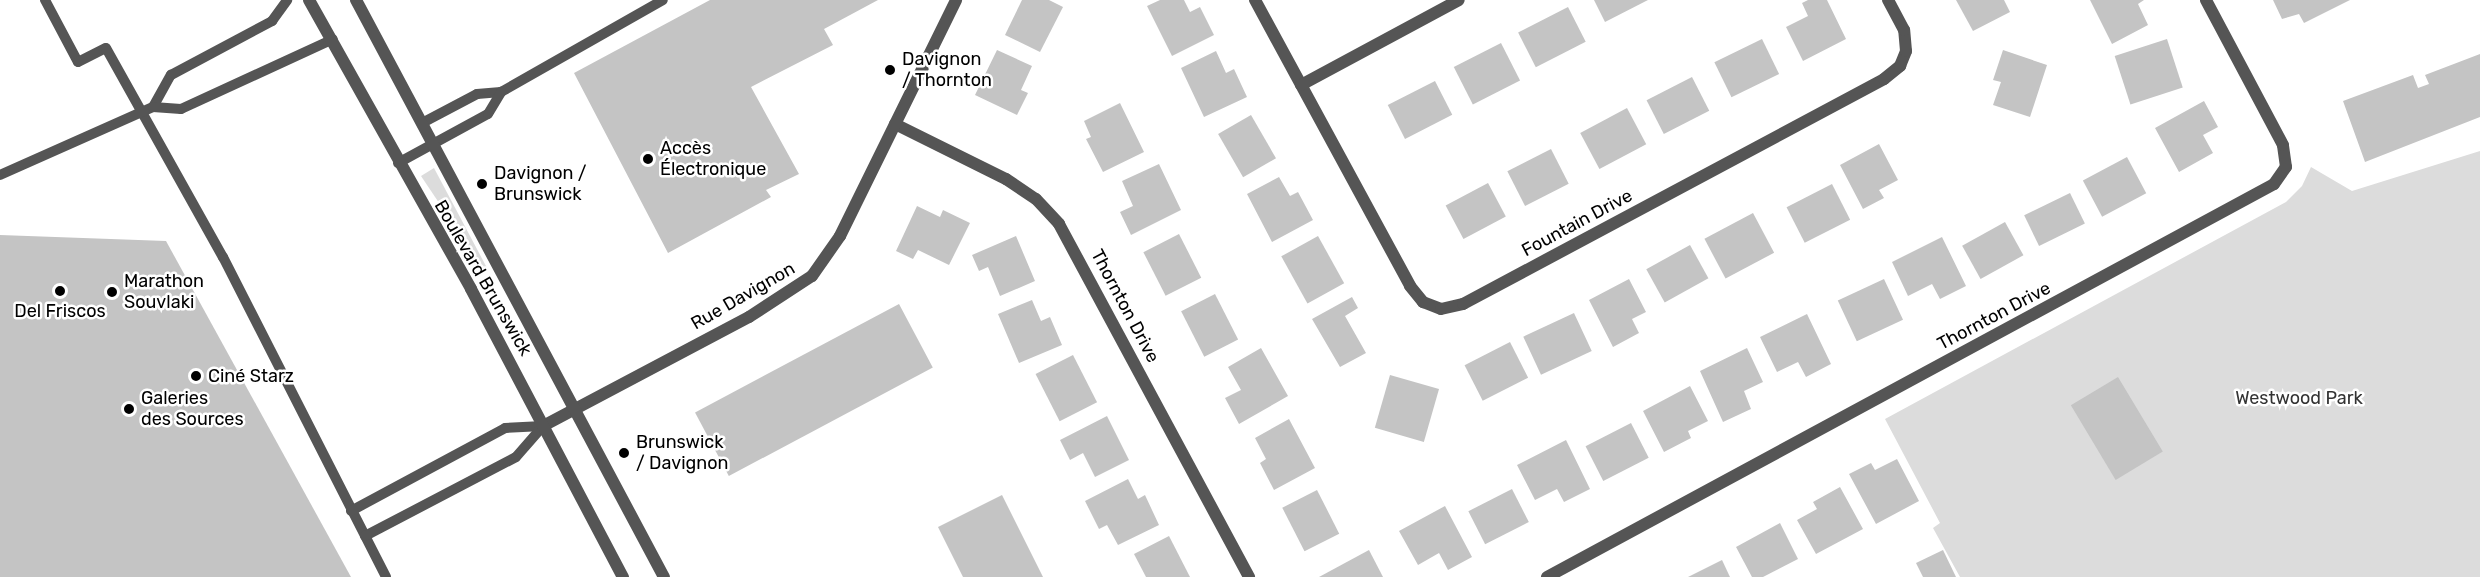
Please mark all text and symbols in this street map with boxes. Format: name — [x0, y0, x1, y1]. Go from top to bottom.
place label: Davignon / Thornton — [902, 49, 992, 92]
marker: Davignon / Thornton — [883, 63, 897, 77]
place label: Accès Électronique — [660, 138, 766, 180]
marker: Accès Électronique — [641, 152, 655, 166]
place label: Davignon / Brunswick — [494, 163, 586, 206]
marker: Davignon / Brunswick — [475, 177, 489, 191]
street label: Fountain Drive — [1518, 185, 1636, 261]
street label: Boulevard Brunswick — [430, 196, 536, 360]
street label: Thornton Drive — [1086, 246, 1164, 366]
street label: Rue Davignon — [687, 258, 799, 334]
place label: Marathon Souvlaki — [124, 271, 204, 314]
street label: Thornton Drive — [1934, 277, 2054, 355]
marker: Del Friscos — [53, 284, 67, 298]
marker: Marathon Souvlaki — [105, 285, 119, 299]
place label: Del Friscos — [14, 300, 106, 322]
place label: Ciné Starz — [208, 365, 294, 387]
marker: Ciné Starz — [189, 369, 203, 383]
park label: Westwood Park — [2235, 387, 2363, 409]
place label: Galeries des Sources — [141, 388, 244, 430]
marker: Galeries des Sources — [122, 402, 136, 416]
place label: Brunswick / Davignon — [636, 432, 728, 474]
marker: Brunswick / Davignon — [617, 446, 631, 460]

